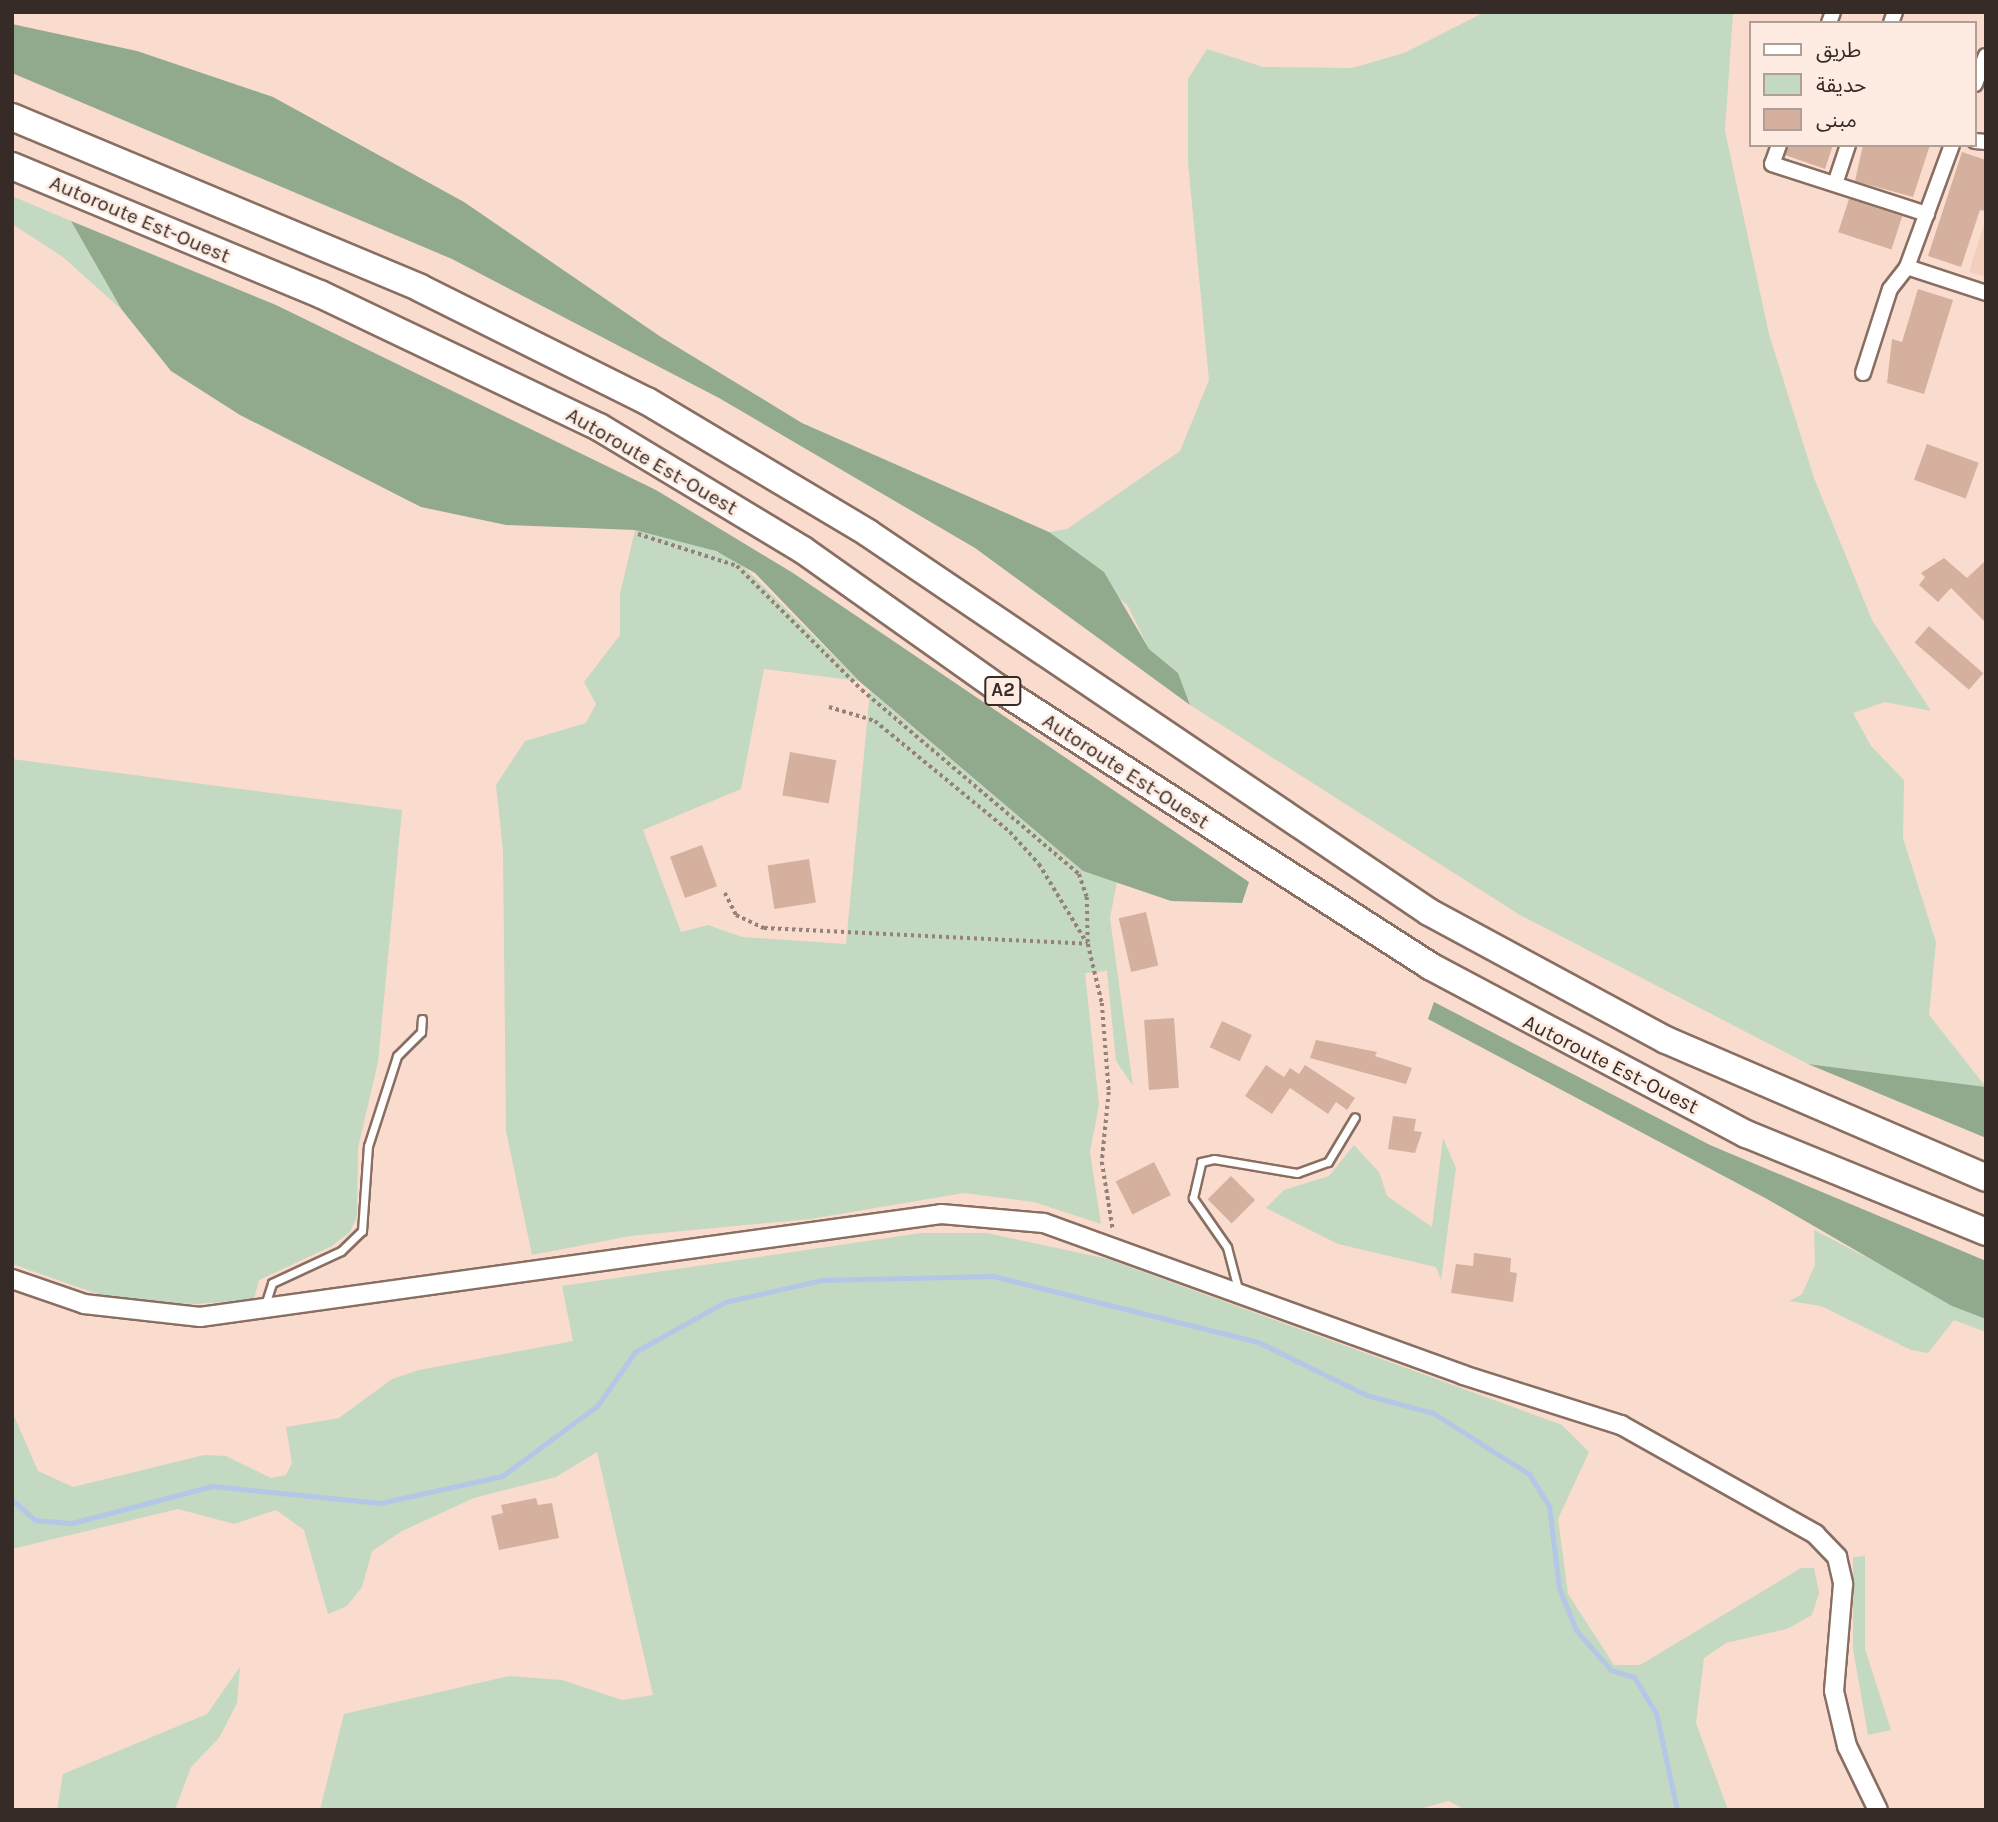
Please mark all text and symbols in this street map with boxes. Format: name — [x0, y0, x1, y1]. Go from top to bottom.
legend — [1750, 21, 1977, 147]
text: طريق — [1816, 38, 1861, 62]
text: حديقة — [1816, 73, 1866, 97]
text: مبنى — [1816, 108, 1857, 132]
street label: Autoroute Est-Ouest — [46, 170, 234, 268]
street label: Autoroute Est-Ouest — [562, 402, 742, 520]
road number: A2 — [984, 676, 1022, 706]
street label: Autoroute Est-Ouest — [1038, 708, 1214, 834]
street label: Autoroute Est-Ouest — [1519, 1009, 1703, 1119]

